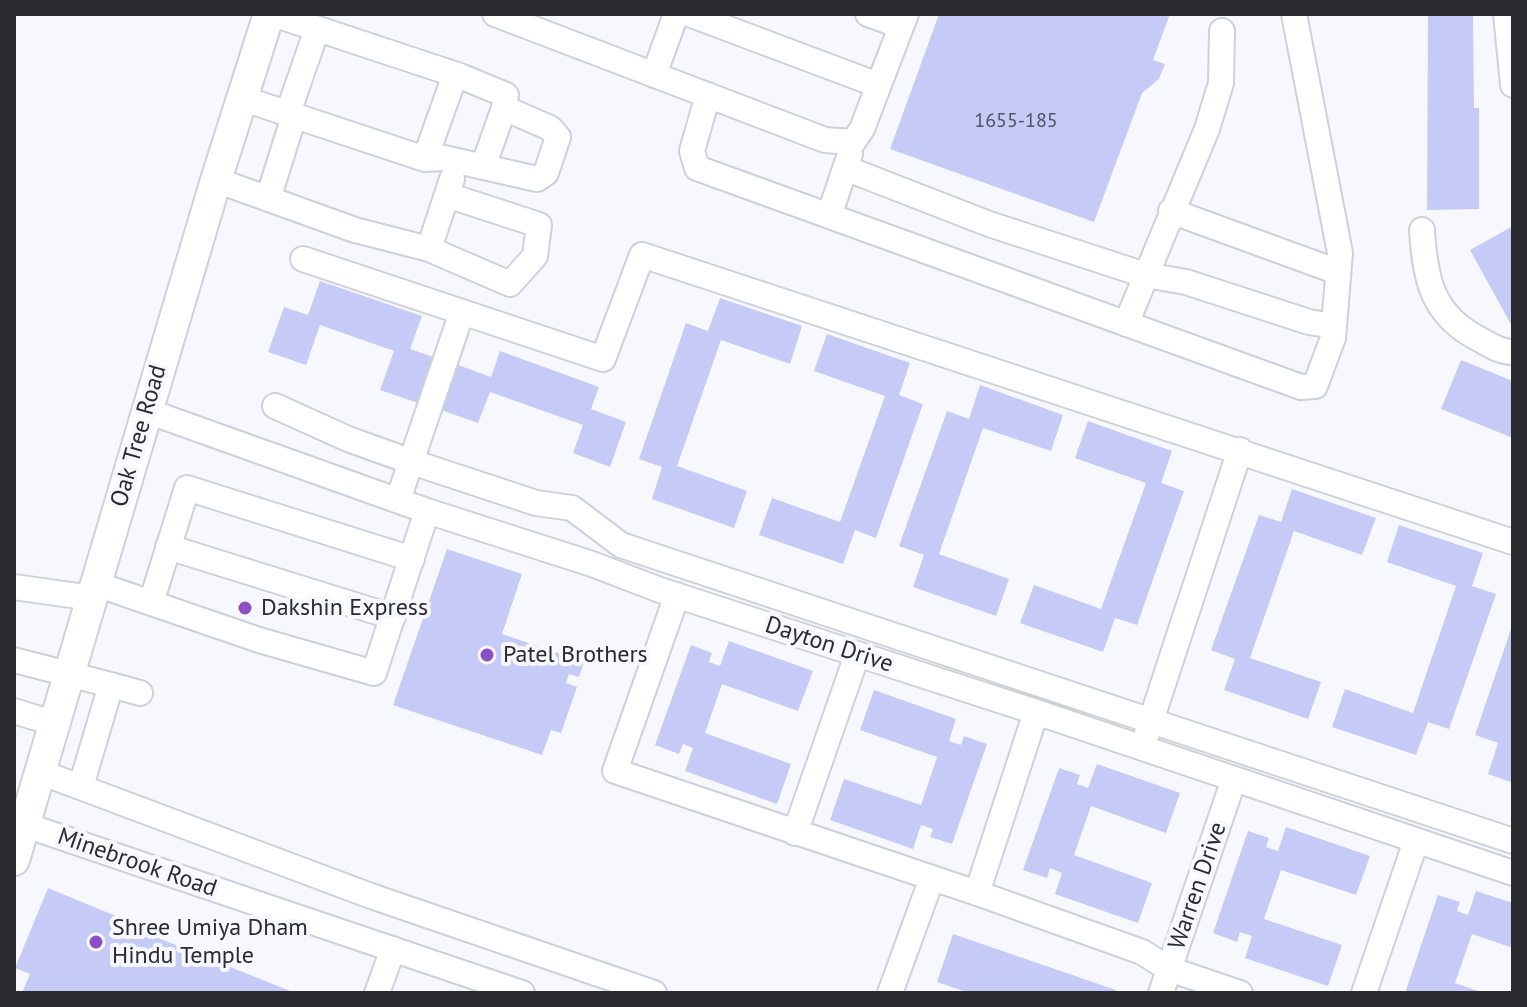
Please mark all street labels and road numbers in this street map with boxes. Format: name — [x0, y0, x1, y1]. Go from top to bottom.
street label: Oak Tree Road — [105, 362, 173, 510]
street label: Dayton Drive — [761, 611, 897, 679]
street label: Warren Drive — [1163, 819, 1233, 953]
street label: Minebrook Road — [54, 822, 220, 904]

